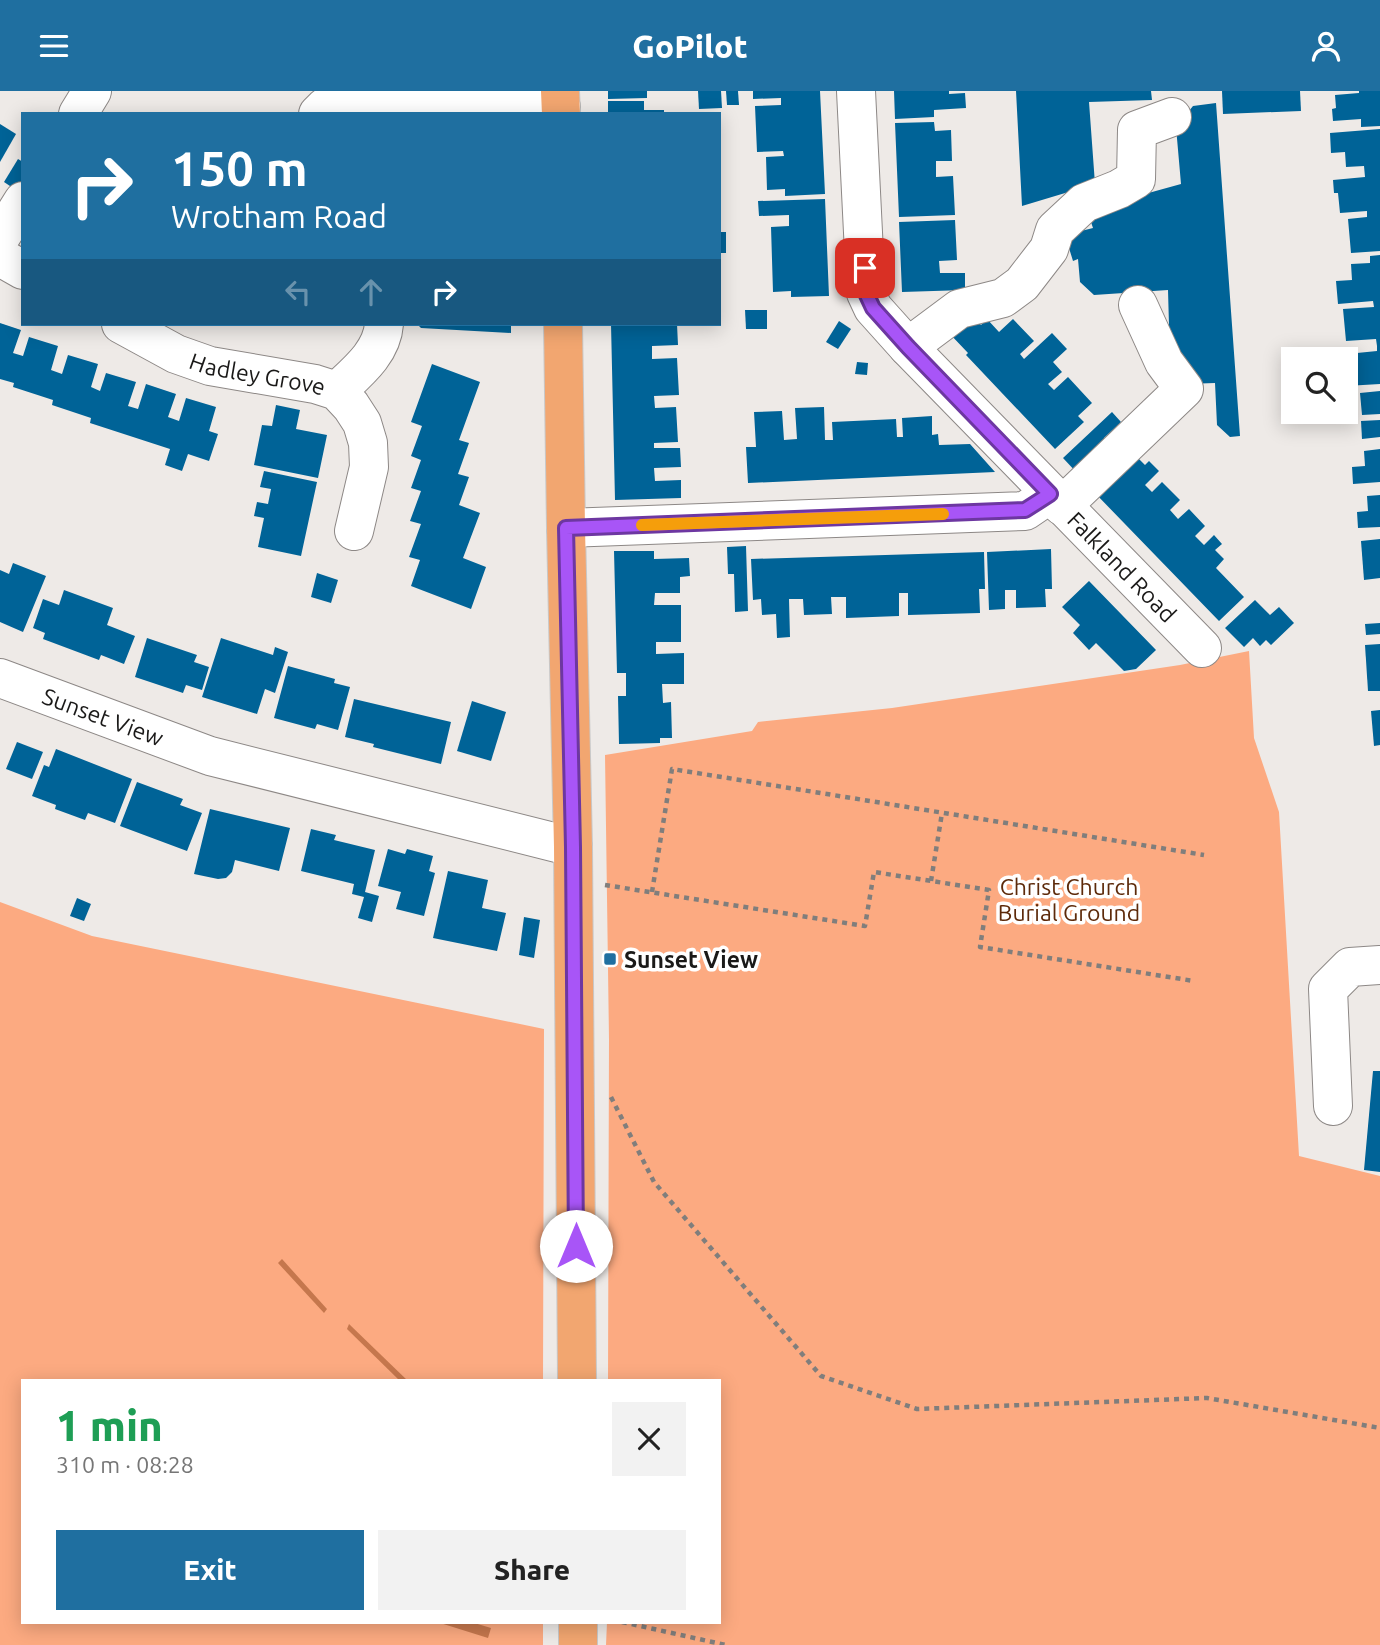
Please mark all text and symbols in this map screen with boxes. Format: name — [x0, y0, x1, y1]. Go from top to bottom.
icon: menu — [35, 27, 73, 65]
icon: person — [1307, 27, 1345, 65]
text: GoPilot — [632, 28, 748, 64]
icon: right — [56, 140, 147, 231]
text: 150 m — [171, 140, 308, 195]
text: Wrotham Road — [171, 198, 387, 234]
pin — [835, 238, 895, 298]
icon: arrive — [846, 249, 884, 287]
icon: left — [279, 273, 317, 311]
icon: ahead — [352, 273, 390, 311]
icon: right — [425, 273, 463, 311]
street label: Hadley Grove — [186, 347, 329, 399]
map controls — [1281, 347, 1358, 424]
button: search — [1281, 347, 1358, 424]
street label: Falkland Road — [1063, 506, 1181, 627]
street label: Sunset View — [39, 682, 167, 750]
park label: Christ Church Burial Ground — [998, 874, 1140, 925]
place label: Sunset View — [624, 947, 758, 972]
marker: Sunset View — [602, 951, 618, 967]
position arrow — [539, 1209, 613, 1283]
text: 1 min — [56, 1402, 163, 1449]
button: close — [612, 1402, 686, 1476]
text: 310 m · 08:28 — [56, 1452, 194, 1477]
button: Exit — [56, 1530, 364, 1610]
button: Share — [378, 1530, 686, 1610]

